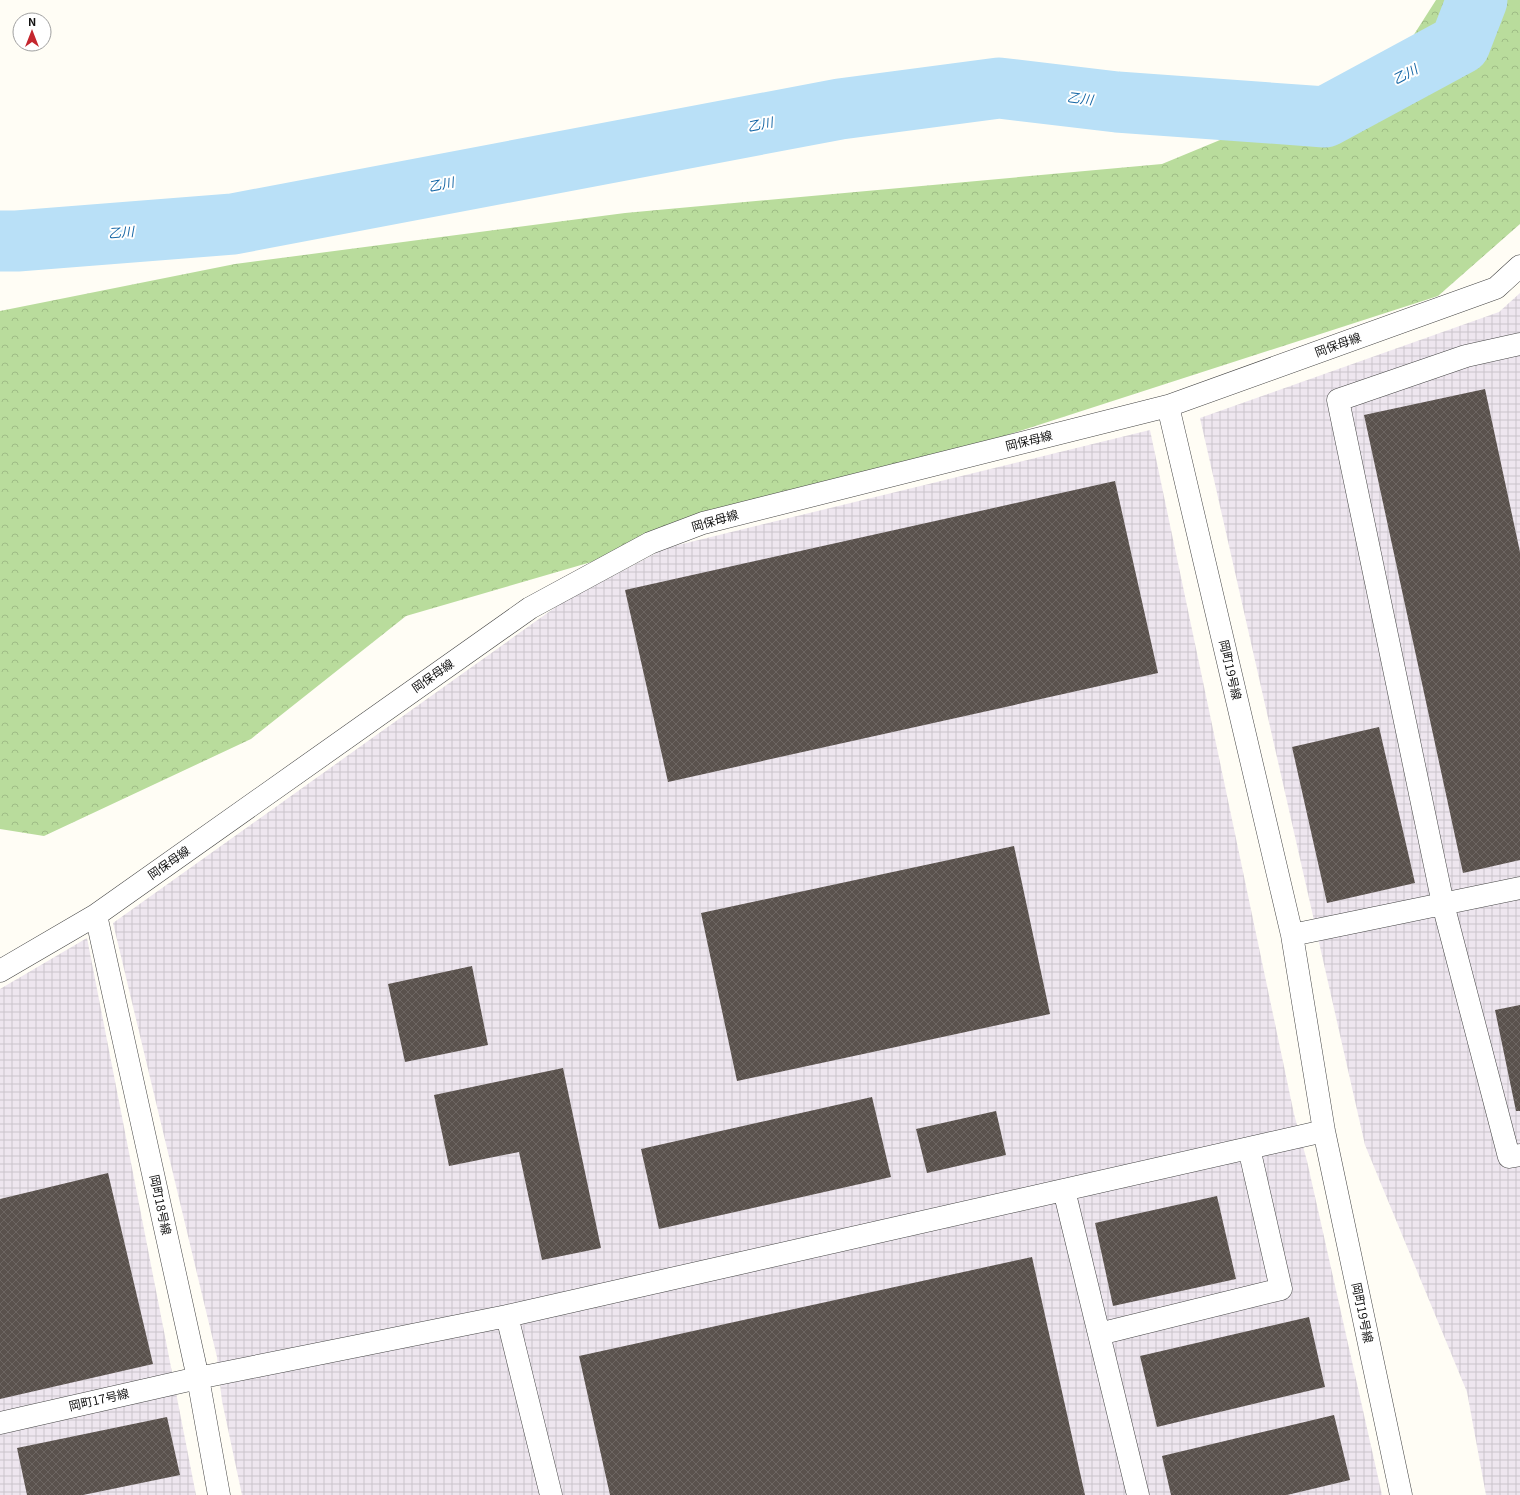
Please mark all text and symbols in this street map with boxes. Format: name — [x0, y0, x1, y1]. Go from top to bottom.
north arrow — [12, 12, 52, 52]
text: N — [28, 13, 36, 29]
water label: 乙川 — [1389, 58, 1422, 88]
water label: 乙川 — [1066, 86, 1096, 109]
water label: 乙川 — [745, 111, 776, 135]
water label: 乙川 — [426, 171, 457, 195]
water label: 乙川 — [107, 221, 137, 242]
street label: 岡保母線 — [1312, 327, 1363, 360]
street label: 岡保母線 — [1003, 425, 1054, 454]
street label: 岡保母線 — [689, 505, 740, 534]
street label: 岡町19号線 — [1216, 638, 1247, 701]
street label: 岡保母線 — [408, 654, 457, 696]
street label: 岡保母線 — [144, 841, 193, 883]
street label: 岡町18号線 — [147, 1173, 176, 1236]
street label: 岡町19号線 — [1349, 1281, 1378, 1344]
street label: 岡町17号線 — [67, 1383, 130, 1414]

